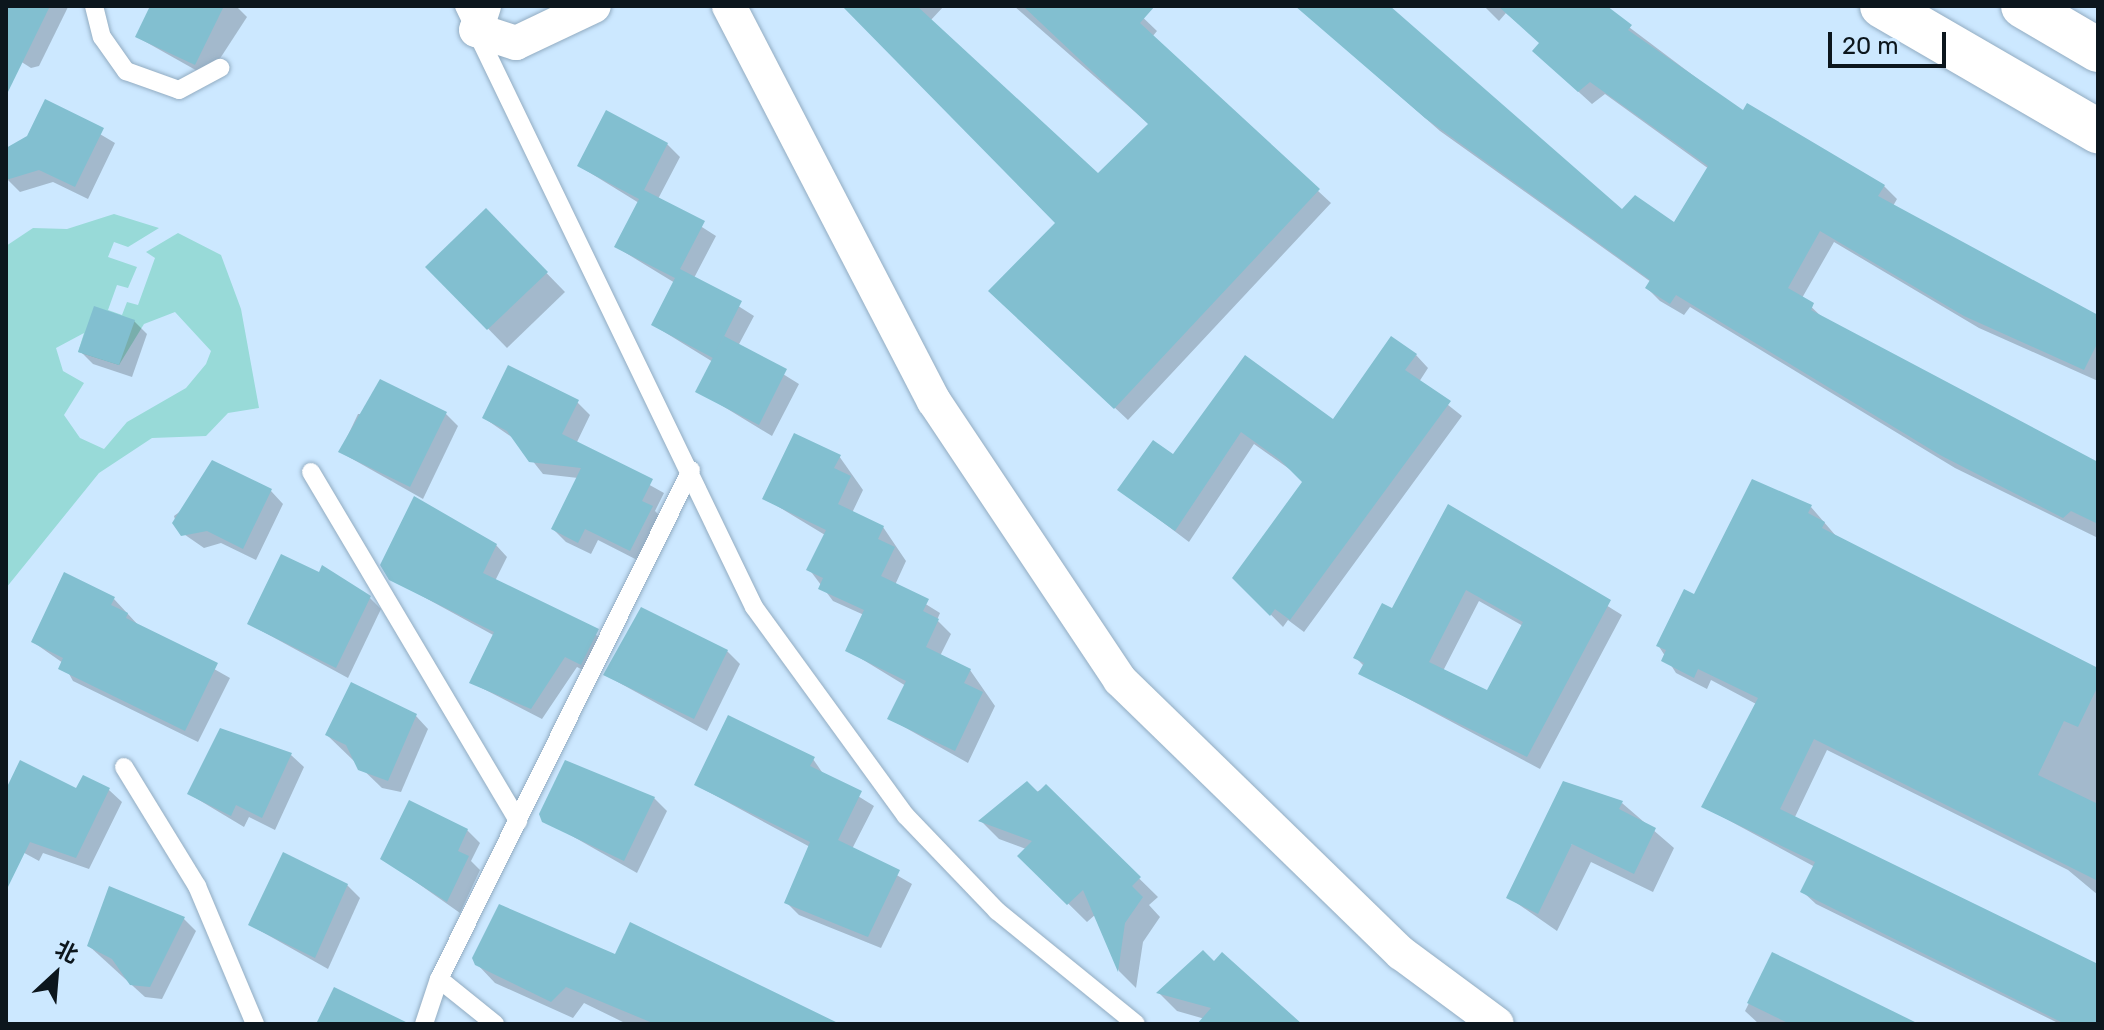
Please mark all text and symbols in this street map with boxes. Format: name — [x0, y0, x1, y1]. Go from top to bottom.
scale bar — [1832, 16, 1950, 66]
text: 20 m — [1842, 32, 1899, 60]
north arrow — [16, 934, 96, 1014]
text: 北 — [51, 935, 83, 969]

